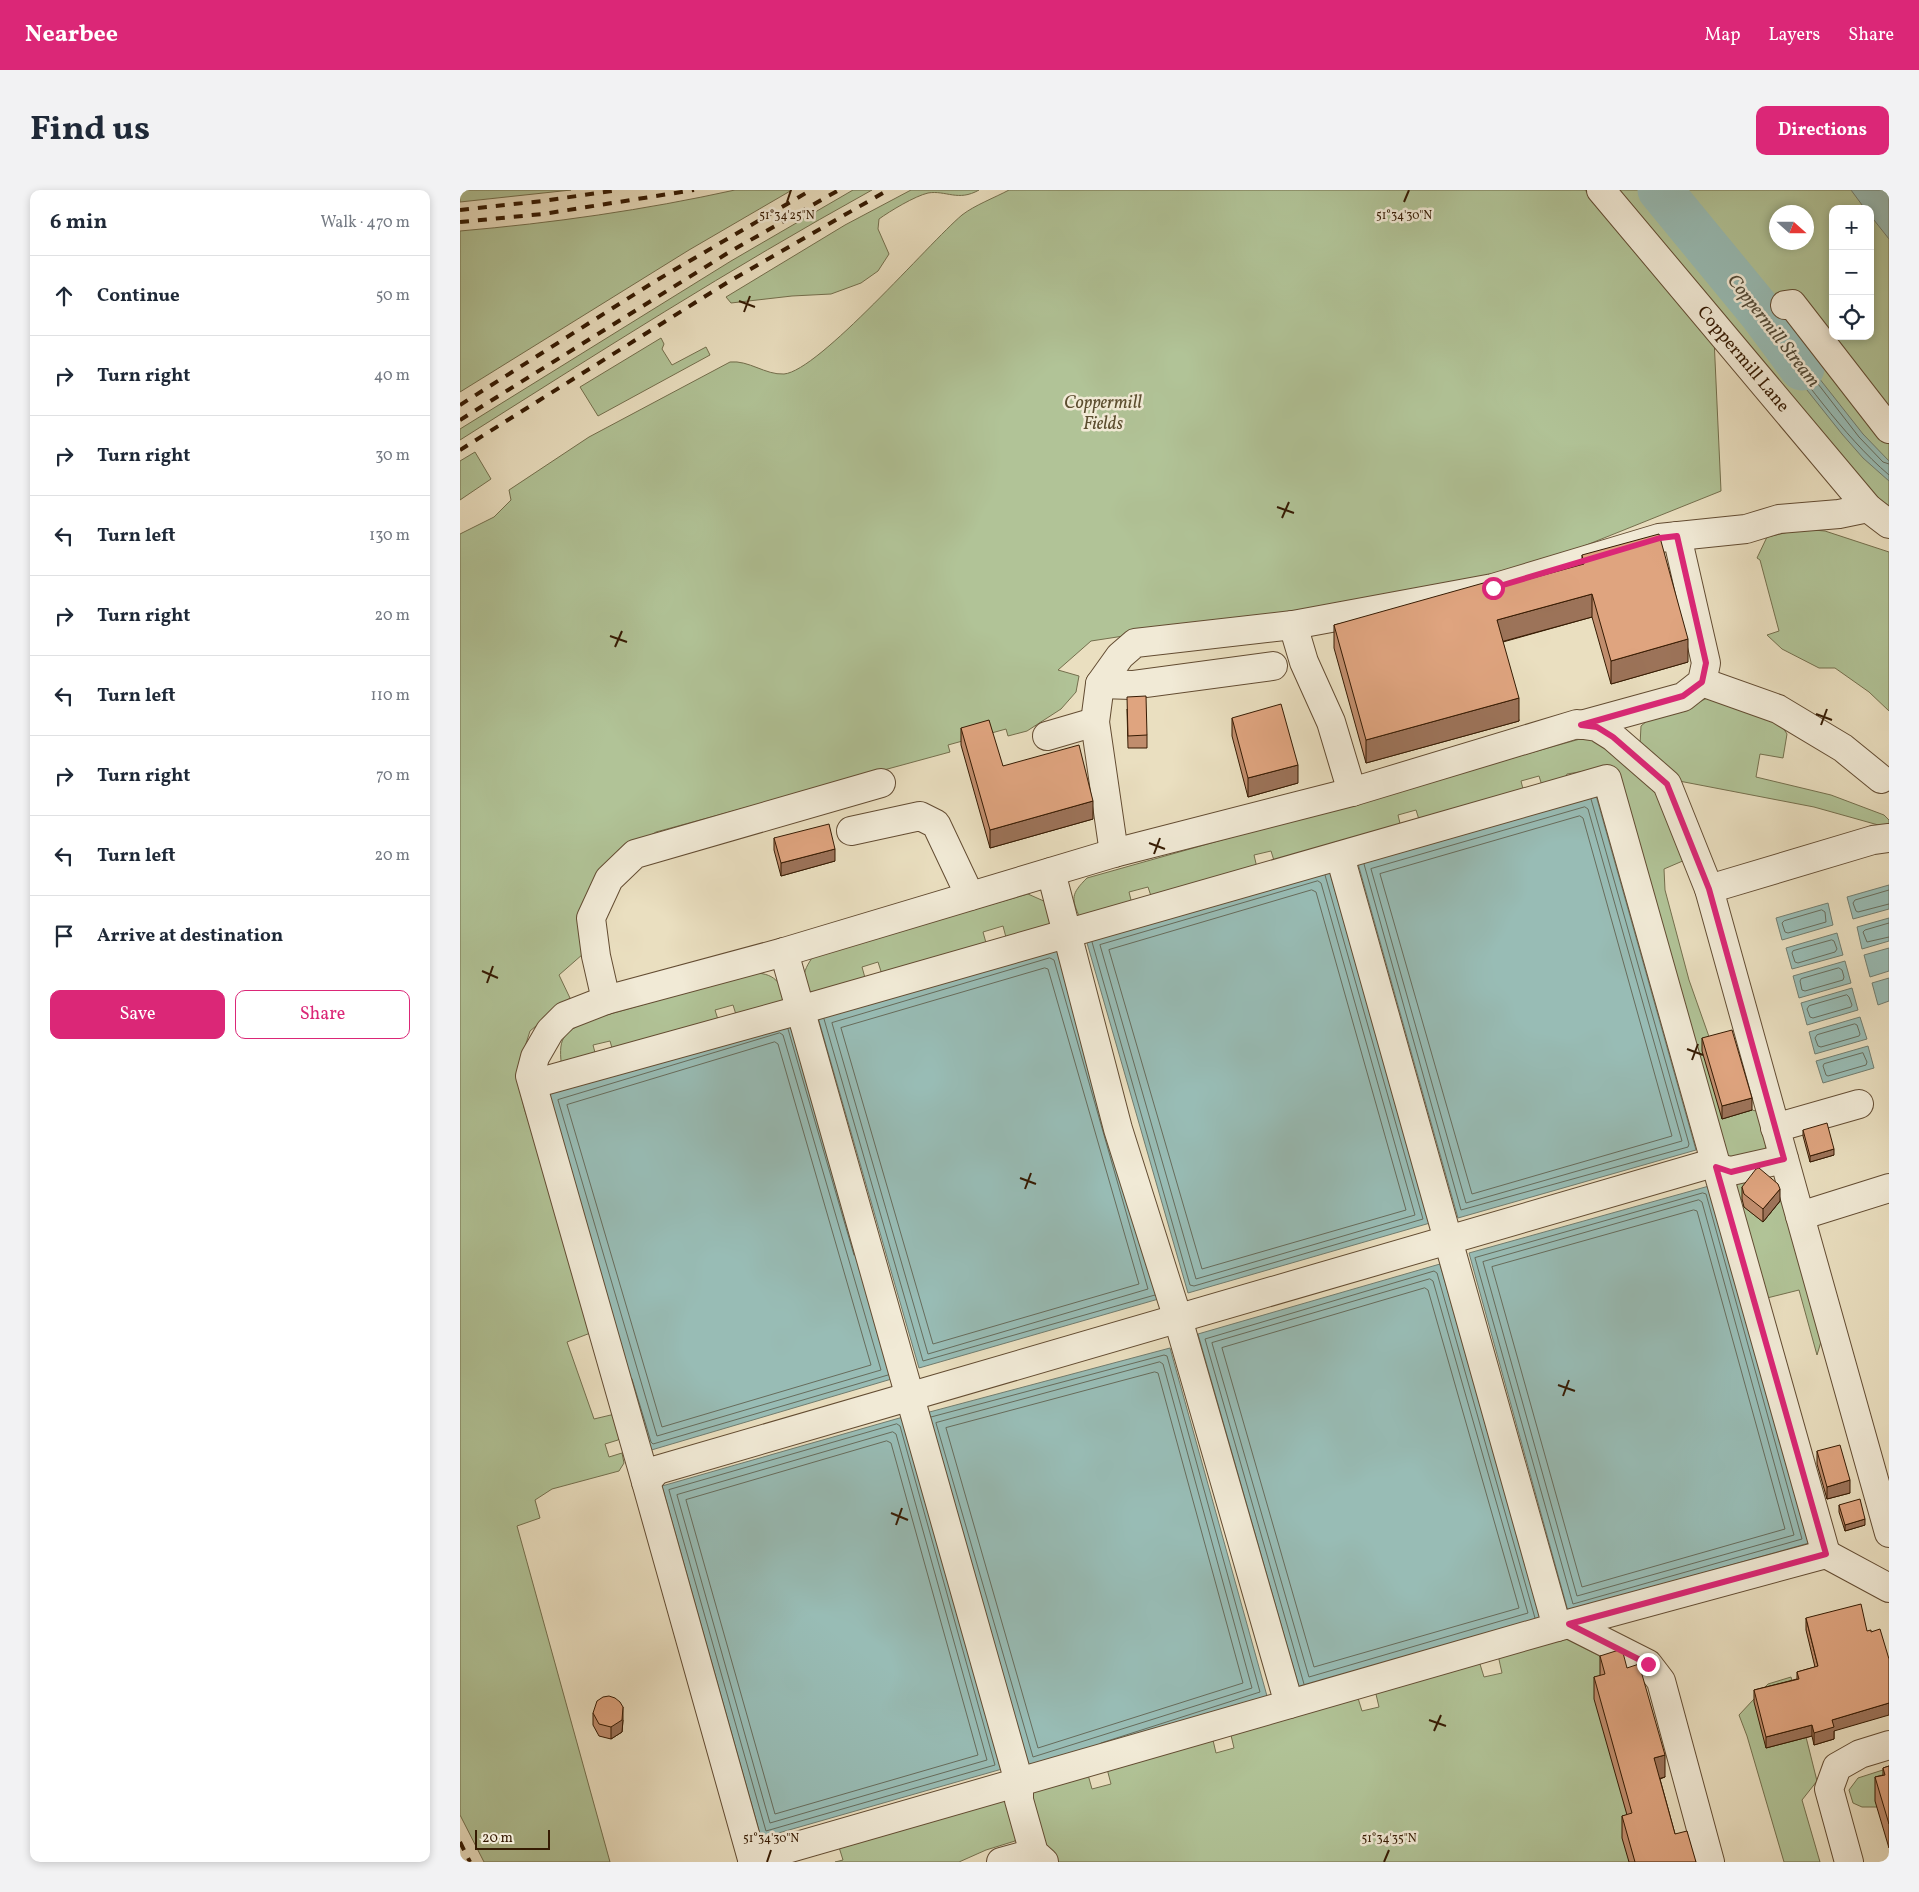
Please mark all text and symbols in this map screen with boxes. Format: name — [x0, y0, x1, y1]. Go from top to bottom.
text: Nearbee — [25, 18, 118, 52]
text: Map — [1704, 23, 1740, 48]
text: Layers — [1768, 23, 1820, 48]
text: Share — [1848, 23, 1894, 48]
text: Find us — [30, 106, 150, 154]
button: Directions — [1756, 106, 1889, 155]
north arrow — [1769, 205, 1814, 250]
map controls — [1829, 205, 1874, 340]
button: + — [1829, 205, 1874, 250]
text: 6 min — [50, 208, 107, 237]
text: 51°34'25"N — [759, 208, 815, 224]
text: 51°34'30"N — [1376, 208, 1432, 224]
text: Walk · 470 m — [320, 212, 410, 234]
button: − — [1829, 250, 1874, 295]
water label: Coppermill Stream — [1720, 269, 1826, 393]
icon: ahead — [50, 282, 78, 310]
text: Continue — [97, 283, 180, 309]
text: 50 m — [376, 285, 410, 307]
button: locate — [1829, 295, 1874, 340]
street label: Coppermill Lane — [1691, 301, 1795, 418]
icon: right — [50, 362, 78, 390]
text: Turn right — [97, 363, 190, 389]
text: 40 m — [374, 365, 410, 387]
park label: Coppermill Fields — [1064, 391, 1142, 437]
icon: right — [50, 442, 78, 470]
text: Turn right — [97, 443, 190, 469]
text: 30 m — [375, 445, 410, 467]
icon: left — [50, 522, 78, 550]
text: Turn left — [97, 523, 176, 549]
text: 130 m — [369, 525, 410, 547]
route start — [1482, 577, 1505, 600]
icon: right — [50, 602, 78, 630]
text: Turn right — [97, 603, 190, 629]
text: 20 m — [375, 605, 410, 627]
icon: left — [50, 682, 78, 710]
text: Turn left — [97, 683, 176, 709]
text: 110 m — [371, 685, 410, 707]
icon: right — [50, 762, 78, 790]
text: Turn right — [97, 763, 190, 789]
text: 70 m — [376, 765, 410, 787]
icon: left — [50, 842, 78, 870]
text: Turn left — [97, 843, 176, 869]
text: 20 m — [375, 845, 410, 867]
icon: arrive — [50, 922, 78, 950]
text: Arrive at destination — [97, 923, 283, 949]
button: Save — [50, 990, 225, 1039]
button: Share — [235, 990, 410, 1039]
route end — [1637, 1653, 1660, 1676]
scale bar — [475, 1827, 550, 1850]
text: 20 m — [482, 1829, 513, 1848]
text: 51°34'30"N — [743, 1831, 799, 1847]
text: 51°34'35"N — [1361, 1831, 1417, 1847]

